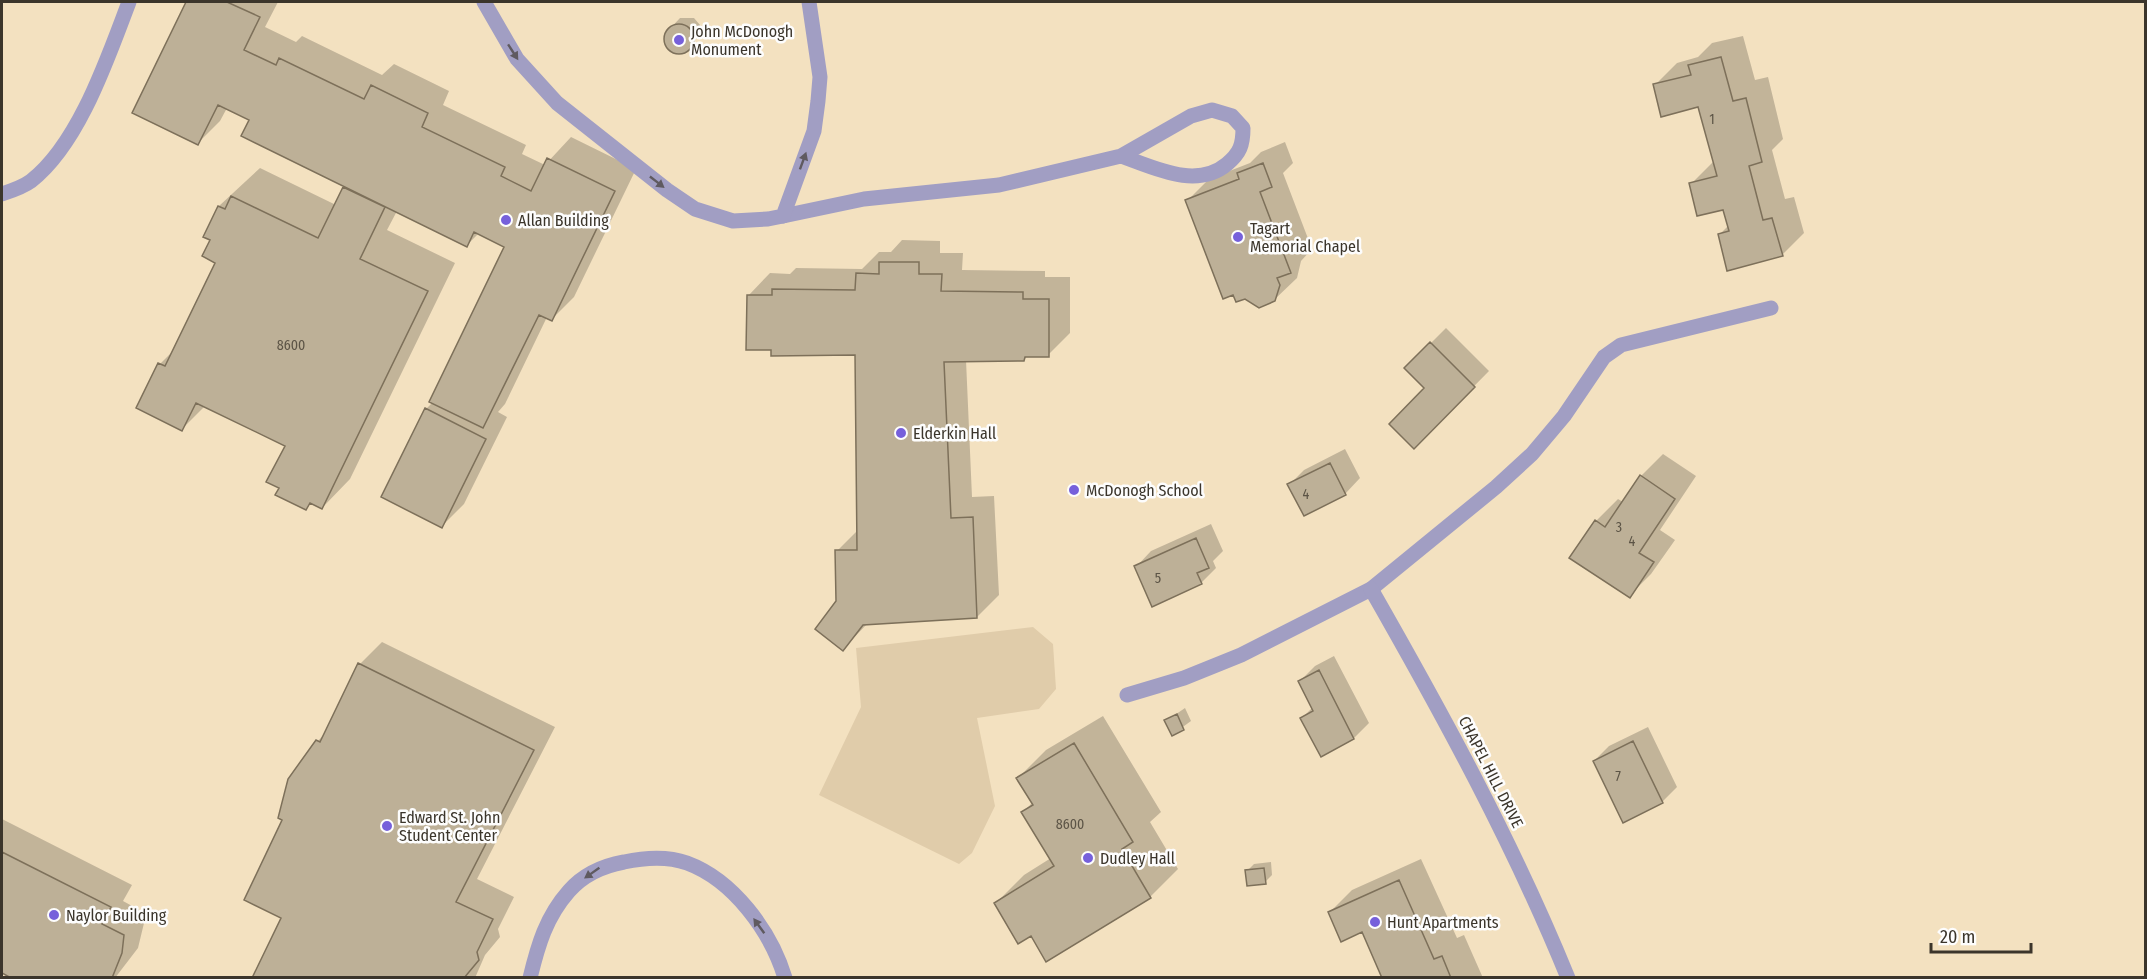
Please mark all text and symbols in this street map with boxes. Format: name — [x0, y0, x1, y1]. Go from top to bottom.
place label: John McDonogh Monument — [691, 22, 793, 59]
marker: John McDonogh Monument — [672, 33, 686, 47]
one-way arrow — [507, 44, 518, 60]
house number: 1 — [1709, 111, 1715, 128]
one-way arrow — [799, 152, 808, 170]
one-way arrow — [649, 176, 665, 189]
place label: Allan Building — [518, 211, 609, 230]
marker: Allan Building — [499, 213, 513, 227]
place label: Tagart Memorial Chapel — [1250, 219, 1360, 256]
marker: Tagart Memorial Chapel — [1231, 230, 1245, 244]
house number: 8600 — [277, 337, 305, 354]
place label: Elderkin Hall — [913, 424, 996, 443]
marker: Elderkin Hall — [894, 426, 908, 440]
place label: McDonogh School — [1086, 481, 1203, 500]
marker: McDonogh School — [1067, 483, 1081, 497]
house number: 4 — [1303, 486, 1310, 503]
house number: 3 — [1616, 519, 1622, 536]
house number: 4 — [1629, 533, 1636, 550]
house number: 5 — [1155, 570, 1161, 587]
street label: CHAPEL HILL DRIVE — [1455, 713, 1527, 831]
house number: 7 — [1615, 768, 1621, 785]
place label: Edward St. John Student Center — [399, 808, 500, 845]
house number: 8600 — [1056, 816, 1084, 833]
marker: Edward St. John Student Center — [380, 819, 394, 833]
place label: Dudley Hall — [1100, 849, 1175, 868]
marker: Dudley Hall — [1081, 851, 1095, 865]
one-way arrow — [585, 867, 601, 879]
place label: Naylor Building — [66, 906, 167, 925]
marker: Naylor Building — [47, 908, 61, 922]
place label: Hunt Apartments — [1387, 913, 1499, 932]
marker: Hunt Apartments — [1368, 915, 1382, 929]
scale bar — [1931, 916, 2032, 954]
one-way arrow — [753, 918, 765, 934]
text: 20 m — [1940, 926, 1975, 948]

